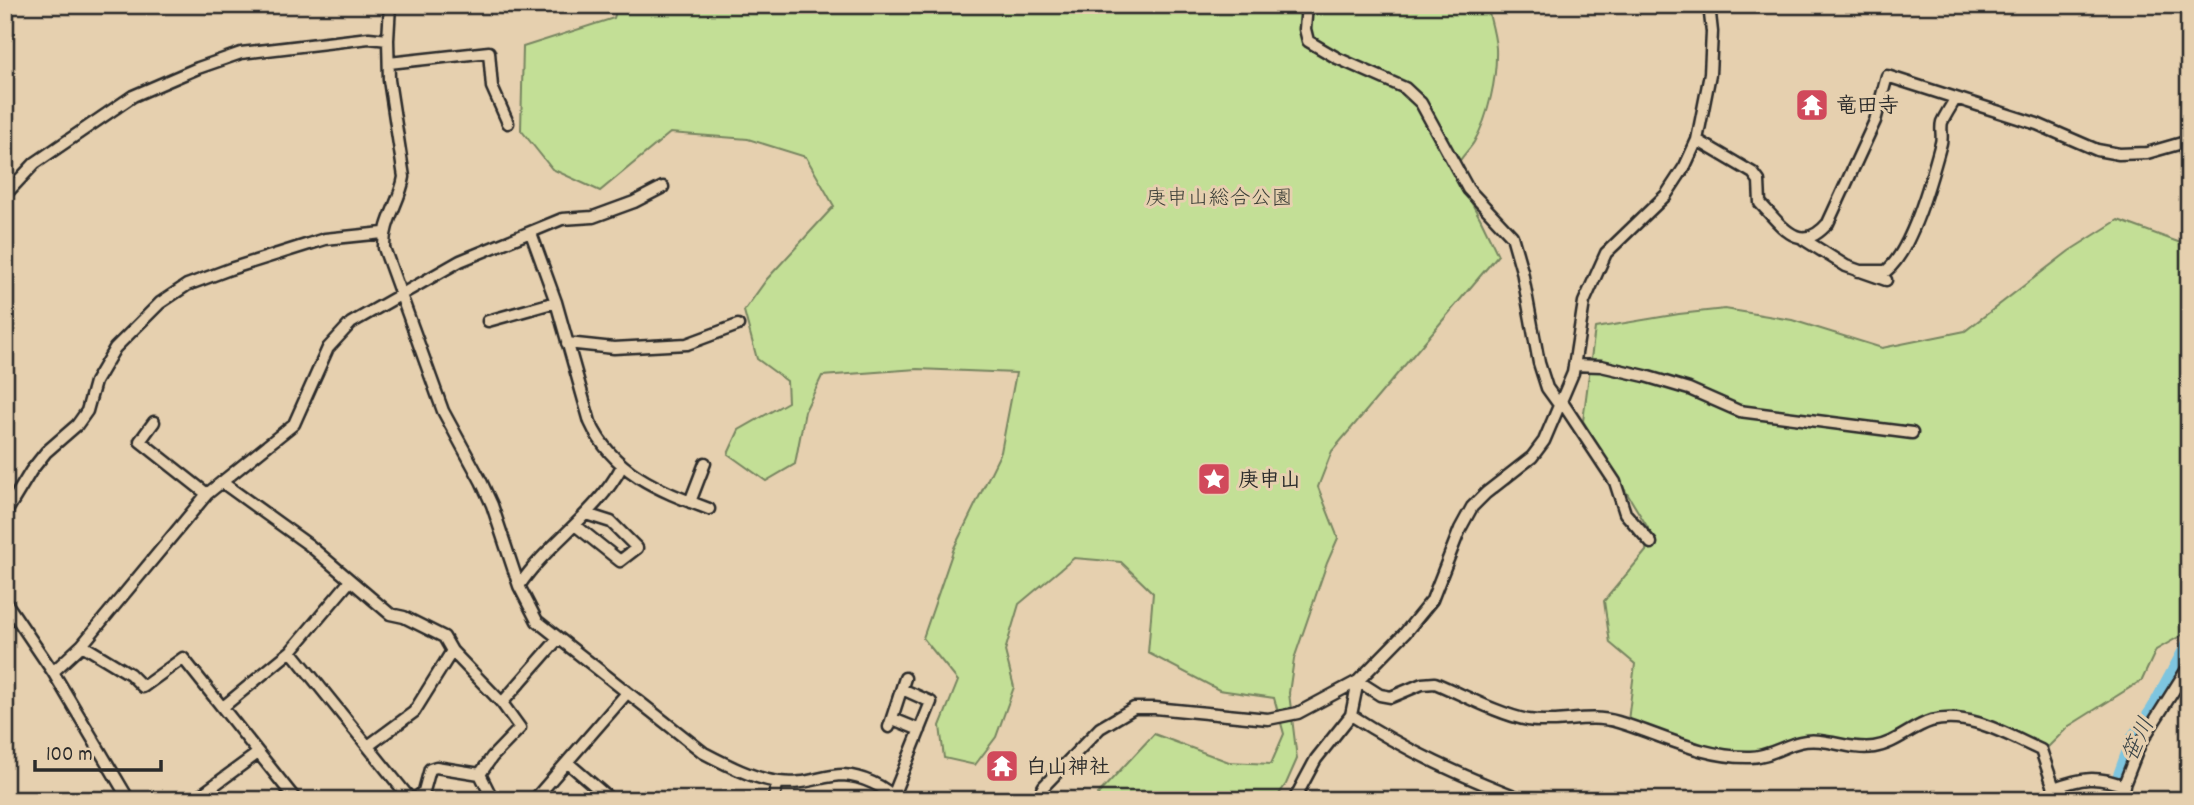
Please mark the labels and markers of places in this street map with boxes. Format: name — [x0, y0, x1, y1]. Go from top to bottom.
temple icon: 竜田寺 — [1793, 86, 1831, 124]
place label: 竜田寺 — [1836, 93, 1899, 123]
place icon: 庚申山 — [1195, 460, 1233, 498]
place label: 庚申山 — [1238, 467, 1301, 497]
temple icon: 白山神社 — [983, 747, 1021, 785]
place label: 白山神社 — [1026, 754, 1110, 784]

